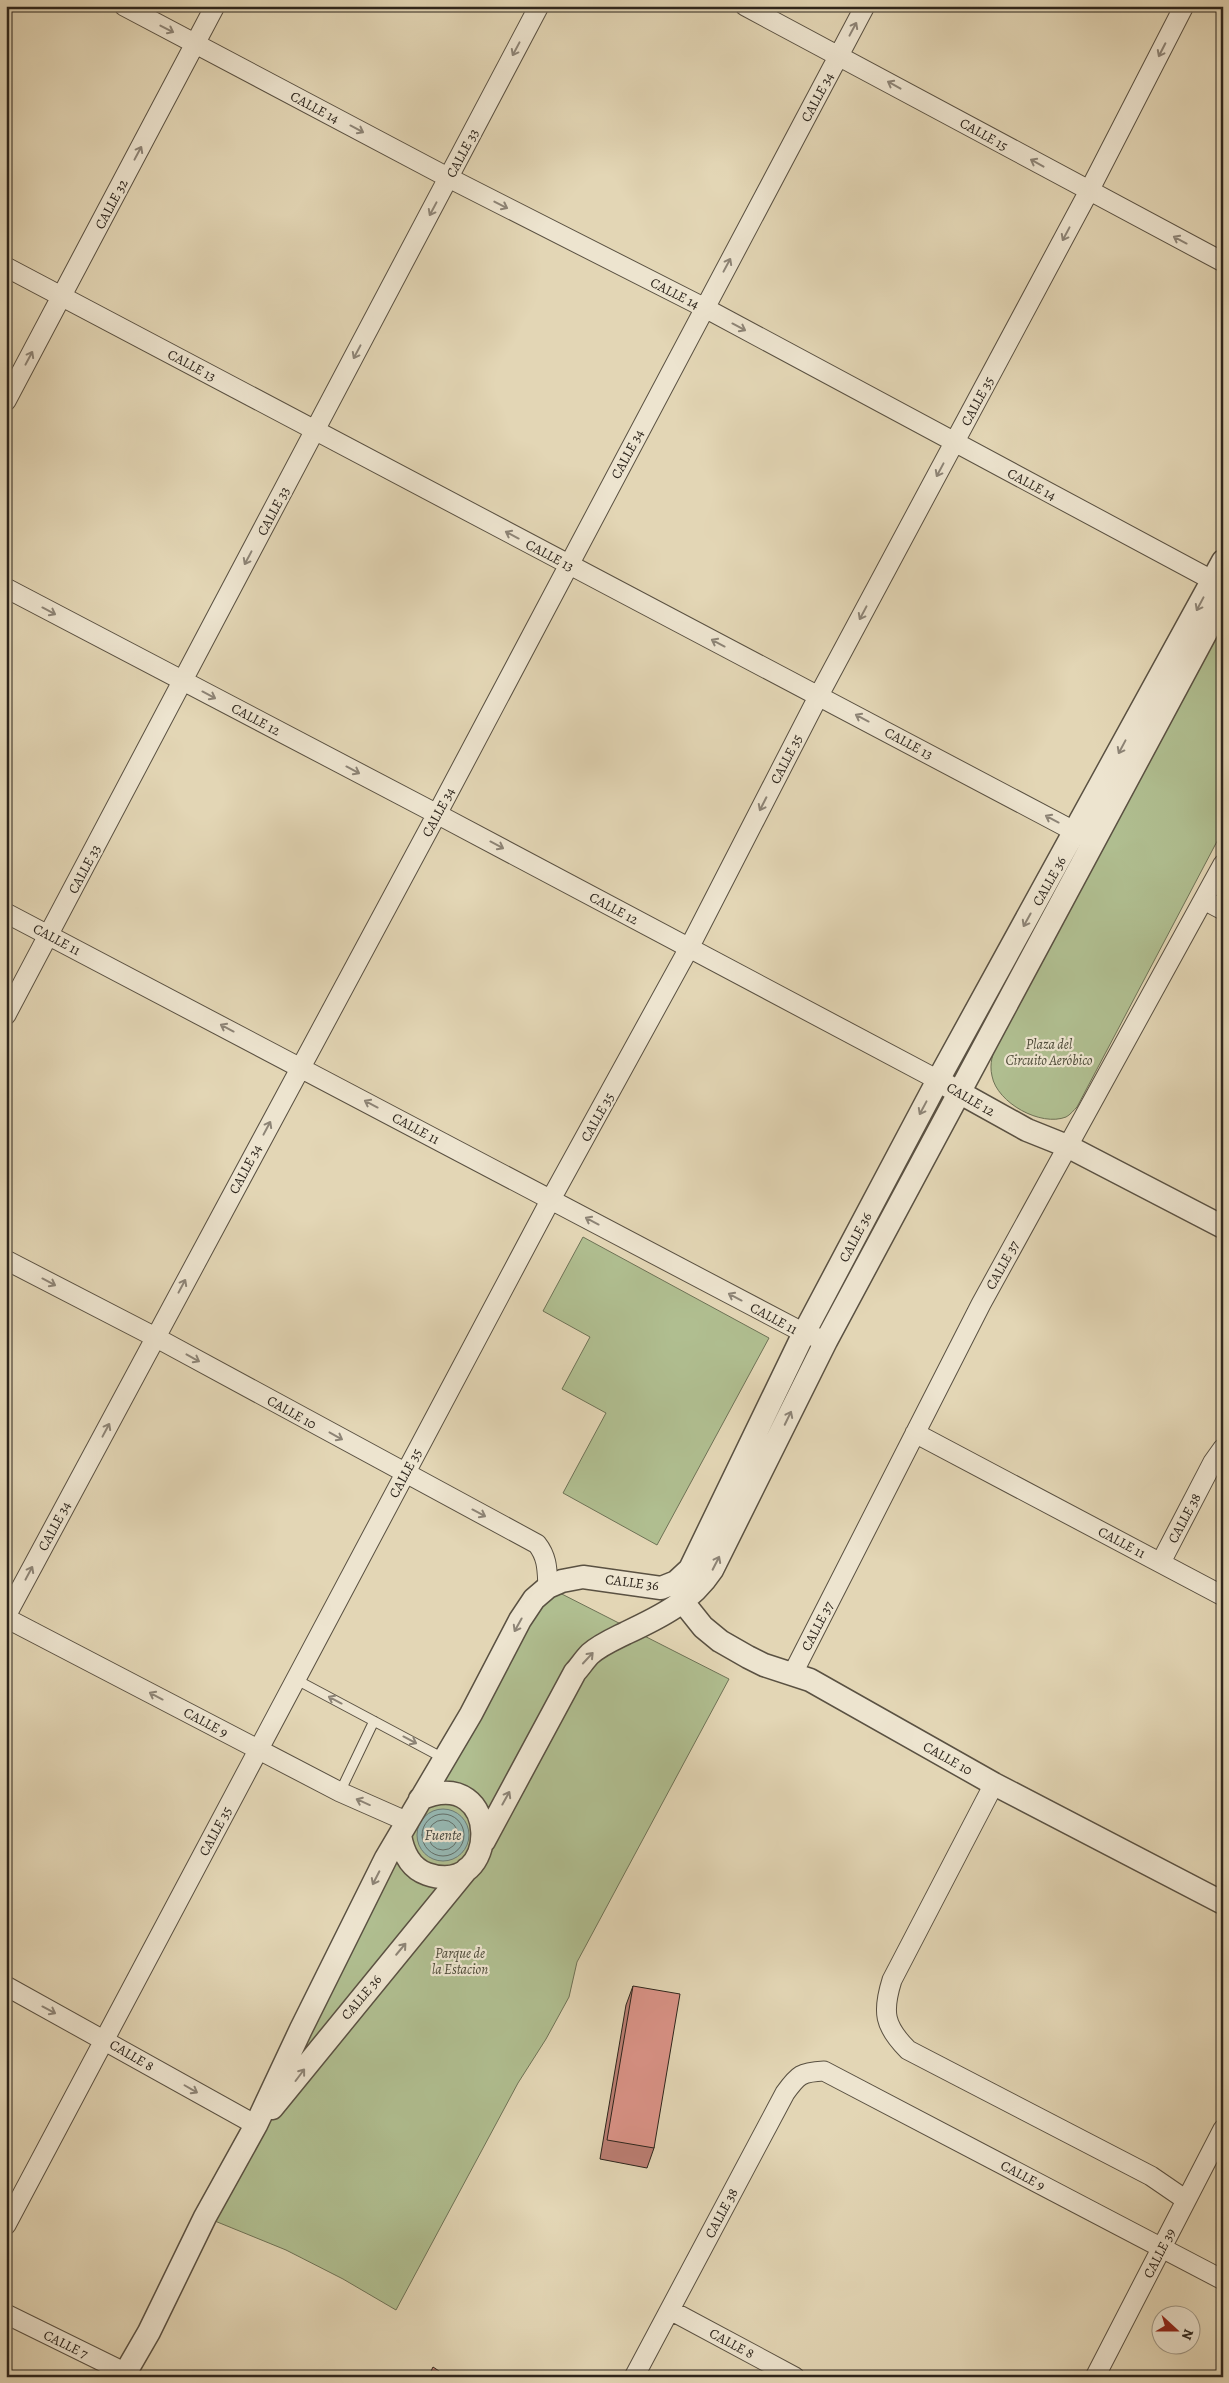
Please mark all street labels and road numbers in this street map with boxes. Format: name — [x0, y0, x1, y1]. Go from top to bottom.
street label: CALLE 34 — [796, 69, 838, 125]
street label: CALLE 14 — [287, 87, 343, 128]
street label: CALLE 15 — [956, 113, 1011, 155]
street label: CALLE 33 — [442, 125, 483, 181]
street label: CALLE 32 — [90, 176, 133, 233]
street label: CALLE 14 — [647, 273, 703, 314]
street label: CALLE 13 — [164, 345, 219, 386]
street label: CALLE 35 — [957, 373, 998, 429]
street label: CALLE 34 — [606, 426, 648, 482]
street label: CALLE 14 — [1004, 464, 1060, 505]
street label: CALLE 33 — [253, 483, 294, 539]
street label: CALLE 13 — [522, 535, 577, 576]
street label: CALLE 12 — [228, 699, 284, 740]
street label: CALLE 13 — [881, 723, 936, 764]
street label: CALLE 35 — [766, 731, 807, 787]
street label: CALLE 34 — [417, 784, 459, 840]
street label: CALLE 33 — [64, 841, 105, 897]
street label: CALLE 36 — [1028, 853, 1071, 909]
street label: CALLE 12 — [586, 888, 642, 929]
street label: CALLE 11 — [30, 919, 84, 960]
street label: CALLE 12 — [943, 1078, 999, 1121]
street label: CALLE 35 — [576, 1089, 619, 1145]
street label: CALLE 11 — [389, 1108, 443, 1149]
street label: CALLE 34 — [224, 1141, 266, 1197]
street label: CALLE 36 — [834, 1209, 876, 1265]
street label: CALLE 37 — [981, 1237, 1024, 1293]
street label: CALLE 11 — [747, 1298, 801, 1339]
street label: CALLE 10 — [264, 1391, 320, 1434]
street label: CALLE 35 — [385, 1445, 426, 1501]
street label: CALLE 38 — [1163, 1490, 1206, 1547]
street label: CALLE 34 — [33, 1498, 75, 1554]
street label: CALLE 11 — [1095, 1522, 1149, 1563]
street label: CALLE 36 — [604, 1570, 660, 1595]
street label: CALLE 37 — [797, 1598, 838, 1654]
street label: CALLE 9 — [180, 1703, 231, 1742]
street label: CALLE 10 — [920, 1737, 976, 1780]
street label: CALLE 35 — [195, 1803, 236, 1859]
street label: CALLE 36 — [337, 1971, 386, 2024]
street label: CALLE 8 — [106, 2035, 158, 2076]
street label: CALLE 9 — [997, 2156, 1048, 2195]
street label: CALLE 38 — [700, 2185, 743, 2242]
street label: CALLE 39 — [1139, 2225, 1180, 2282]
street label: CALLE 8 — [706, 2324, 758, 2363]
street label: CALLE 7 — [40, 2325, 91, 2363]

